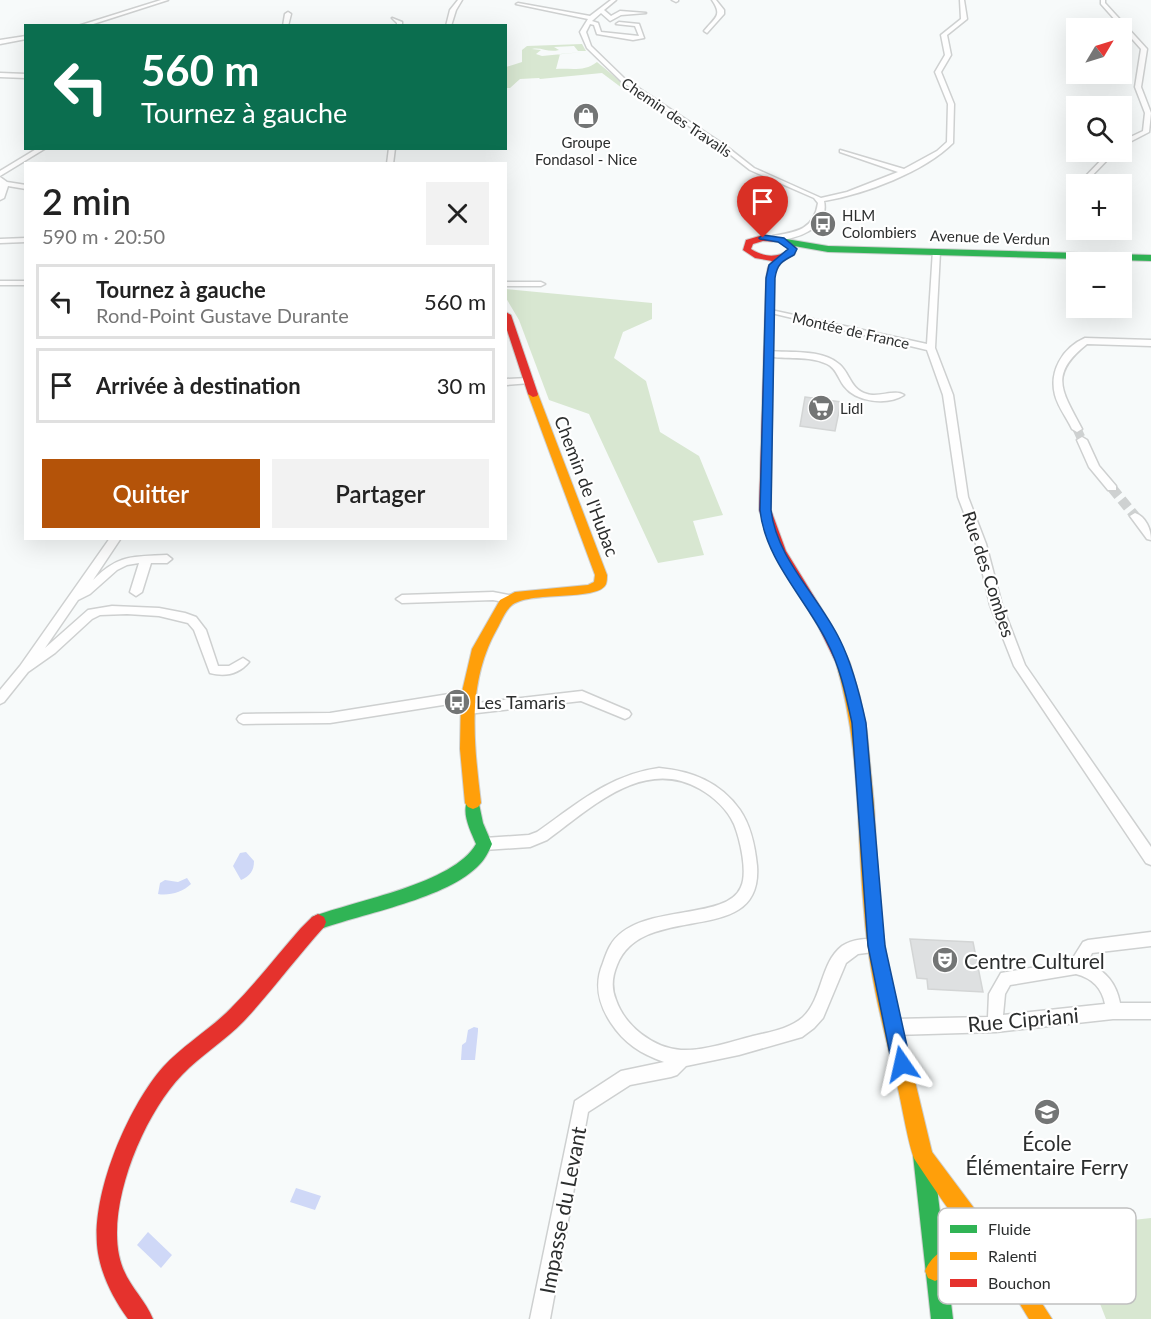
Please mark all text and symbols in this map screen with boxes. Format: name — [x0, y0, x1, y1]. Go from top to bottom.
north arrow — [1066, 18, 1132, 84]
map controls — [1066, 18, 1132, 318]
text: 560 m — [141, 45, 259, 95]
icon: left — [42, 48, 120, 126]
street label: Chemin des Travails — [618, 73, 736, 161]
text: Tournez à gauche — [141, 96, 347, 129]
button: search — [1066, 96, 1132, 162]
shop icon: Groupe Fondasol - Nice — [571, 101, 601, 131]
place label: Groupe Fondasol - Nice — [535, 133, 637, 168]
button: + — [1066, 174, 1132, 240]
pin — [737, 176, 788, 238]
text: 2 min — [42, 179, 131, 223]
button: close — [426, 182, 489, 245]
icon: arrive — [746, 185, 779, 218]
place label: HLM Colombiers — [842, 206, 917, 241]
bus stop icon: HLM Colombiers — [808, 209, 838, 239]
text: 590 m · 20:50 — [42, 224, 165, 248]
street label: Avenue de Verdun — [930, 226, 1050, 248]
button: − — [1066, 252, 1132, 318]
text: Tournez à gauche — [96, 276, 266, 303]
icon: left — [45, 285, 78, 318]
text: 560 m — [424, 288, 486, 315]
text: Rond-Point Gustave Durante — [96, 303, 349, 327]
street label: Montée de France — [791, 308, 911, 352]
icon: arrive — [45, 369, 78, 402]
text: Arrivée à destination — [96, 372, 301, 399]
text: 30 m — [437, 372, 486, 399]
supermarket icon: Lidl — [806, 393, 836, 423]
place label: Lidl — [840, 399, 863, 417]
street label: Chemin de l'Hubac — [550, 413, 624, 560]
button: Quitter — [42, 459, 260, 528]
button: Partager — [272, 459, 489, 528]
street label: Rue des Combes — [958, 508, 1020, 640]
bus stop icon: Les Tamaris — [442, 687, 472, 717]
place label: Les Tamaris — [476, 691, 566, 713]
theatre icon: Centre Culturel — [930, 945, 960, 975]
place label: Centre Culturel — [964, 948, 1105, 973]
street label: Rue Cipriani — [966, 1002, 1080, 1036]
position arrow — [870, 1032, 934, 1096]
school or university icon: École Élémentaire Ferry — [1032, 1097, 1062, 1127]
street label: Impasse du Levant — [534, 1124, 591, 1296]
place label: École Élémentaire Ferry — [966, 1130, 1129, 1179]
legend — [938, 1208, 1136, 1304]
text: Fluide — [988, 1219, 1031, 1238]
text: Ralenti — [988, 1246, 1037, 1265]
text: Bouchon — [988, 1273, 1051, 1292]

